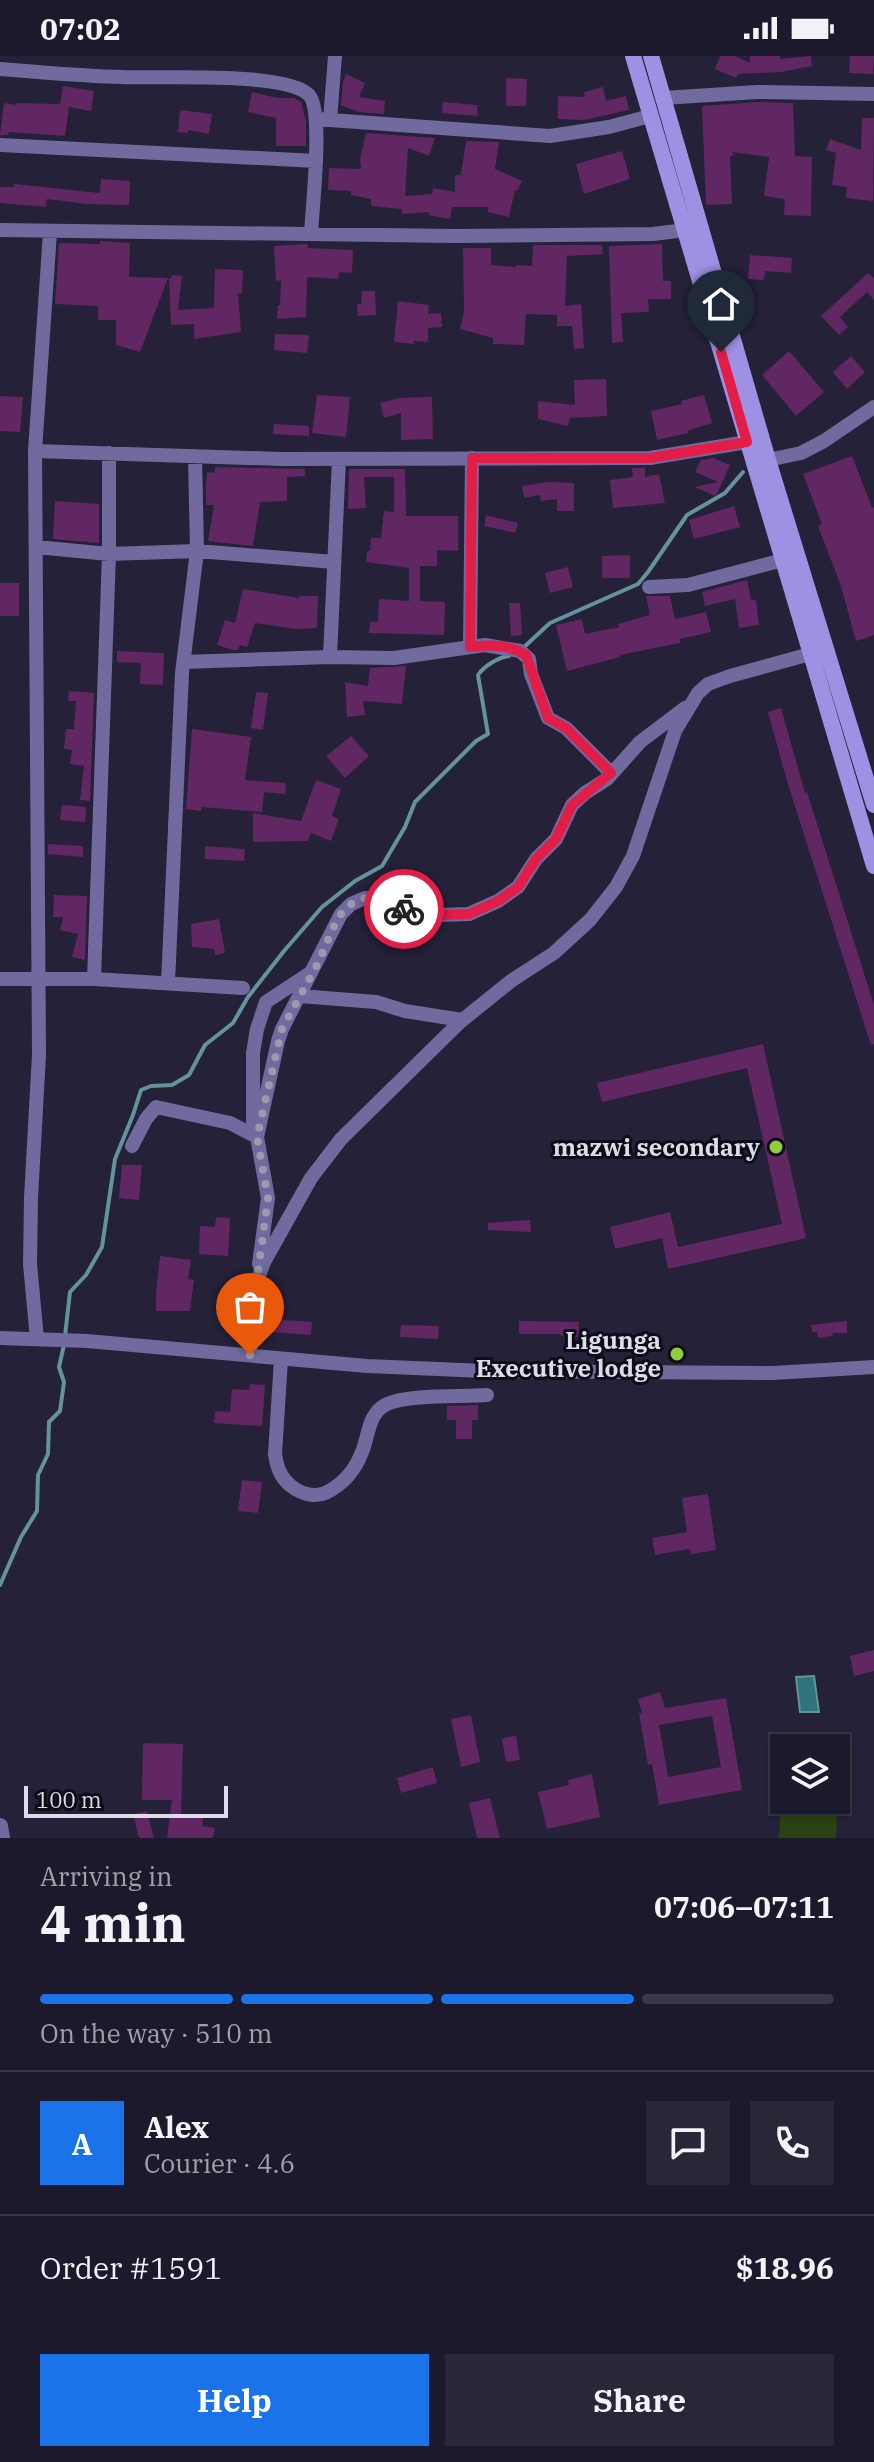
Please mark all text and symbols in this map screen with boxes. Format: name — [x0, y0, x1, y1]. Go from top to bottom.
text: 07:02 — [40, 9, 121, 48]
pin — [687, 270, 755, 352]
icon: home — [699, 282, 743, 326]
courier — [364, 869, 444, 949]
icon: bike — [382, 887, 426, 931]
place label: mazwi secondary — [553, 1131, 760, 1163]
marker: mazwi secondary — [767, 1138, 785, 1156]
pin — [216, 1273, 284, 1355]
icon: bag — [228, 1285, 272, 1329]
place label: Ligunga Executive lodge — [476, 1324, 661, 1384]
marker: Ligunga Executive lodge — [668, 1345, 686, 1363]
map controls — [770, 1734, 850, 1814]
button: layers — [770, 1734, 850, 1814]
scale bar — [24, 1782, 228, 1818]
text: 100 m — [36, 1785, 102, 1814]
text: Arriving in — [40, 1859, 173, 1893]
text: 07:06–07:11 — [654, 1887, 834, 1926]
text: 4 min — [40, 1889, 186, 1956]
text: On the way · 510 m — [40, 2016, 273, 2050]
button: chat — [646, 2101, 730, 2185]
button: phone — [750, 2101, 834, 2185]
text: Alex — [144, 2107, 209, 2146]
text: A — [72, 2124, 92, 2163]
text: Courier · 4.6 — [144, 2146, 295, 2180]
text: Order #1591 — [40, 2248, 222, 2287]
text: $18.96 — [736, 2248, 834, 2287]
button: Help — [40, 2354, 429, 2446]
button: Share — [445, 2354, 834, 2446]

